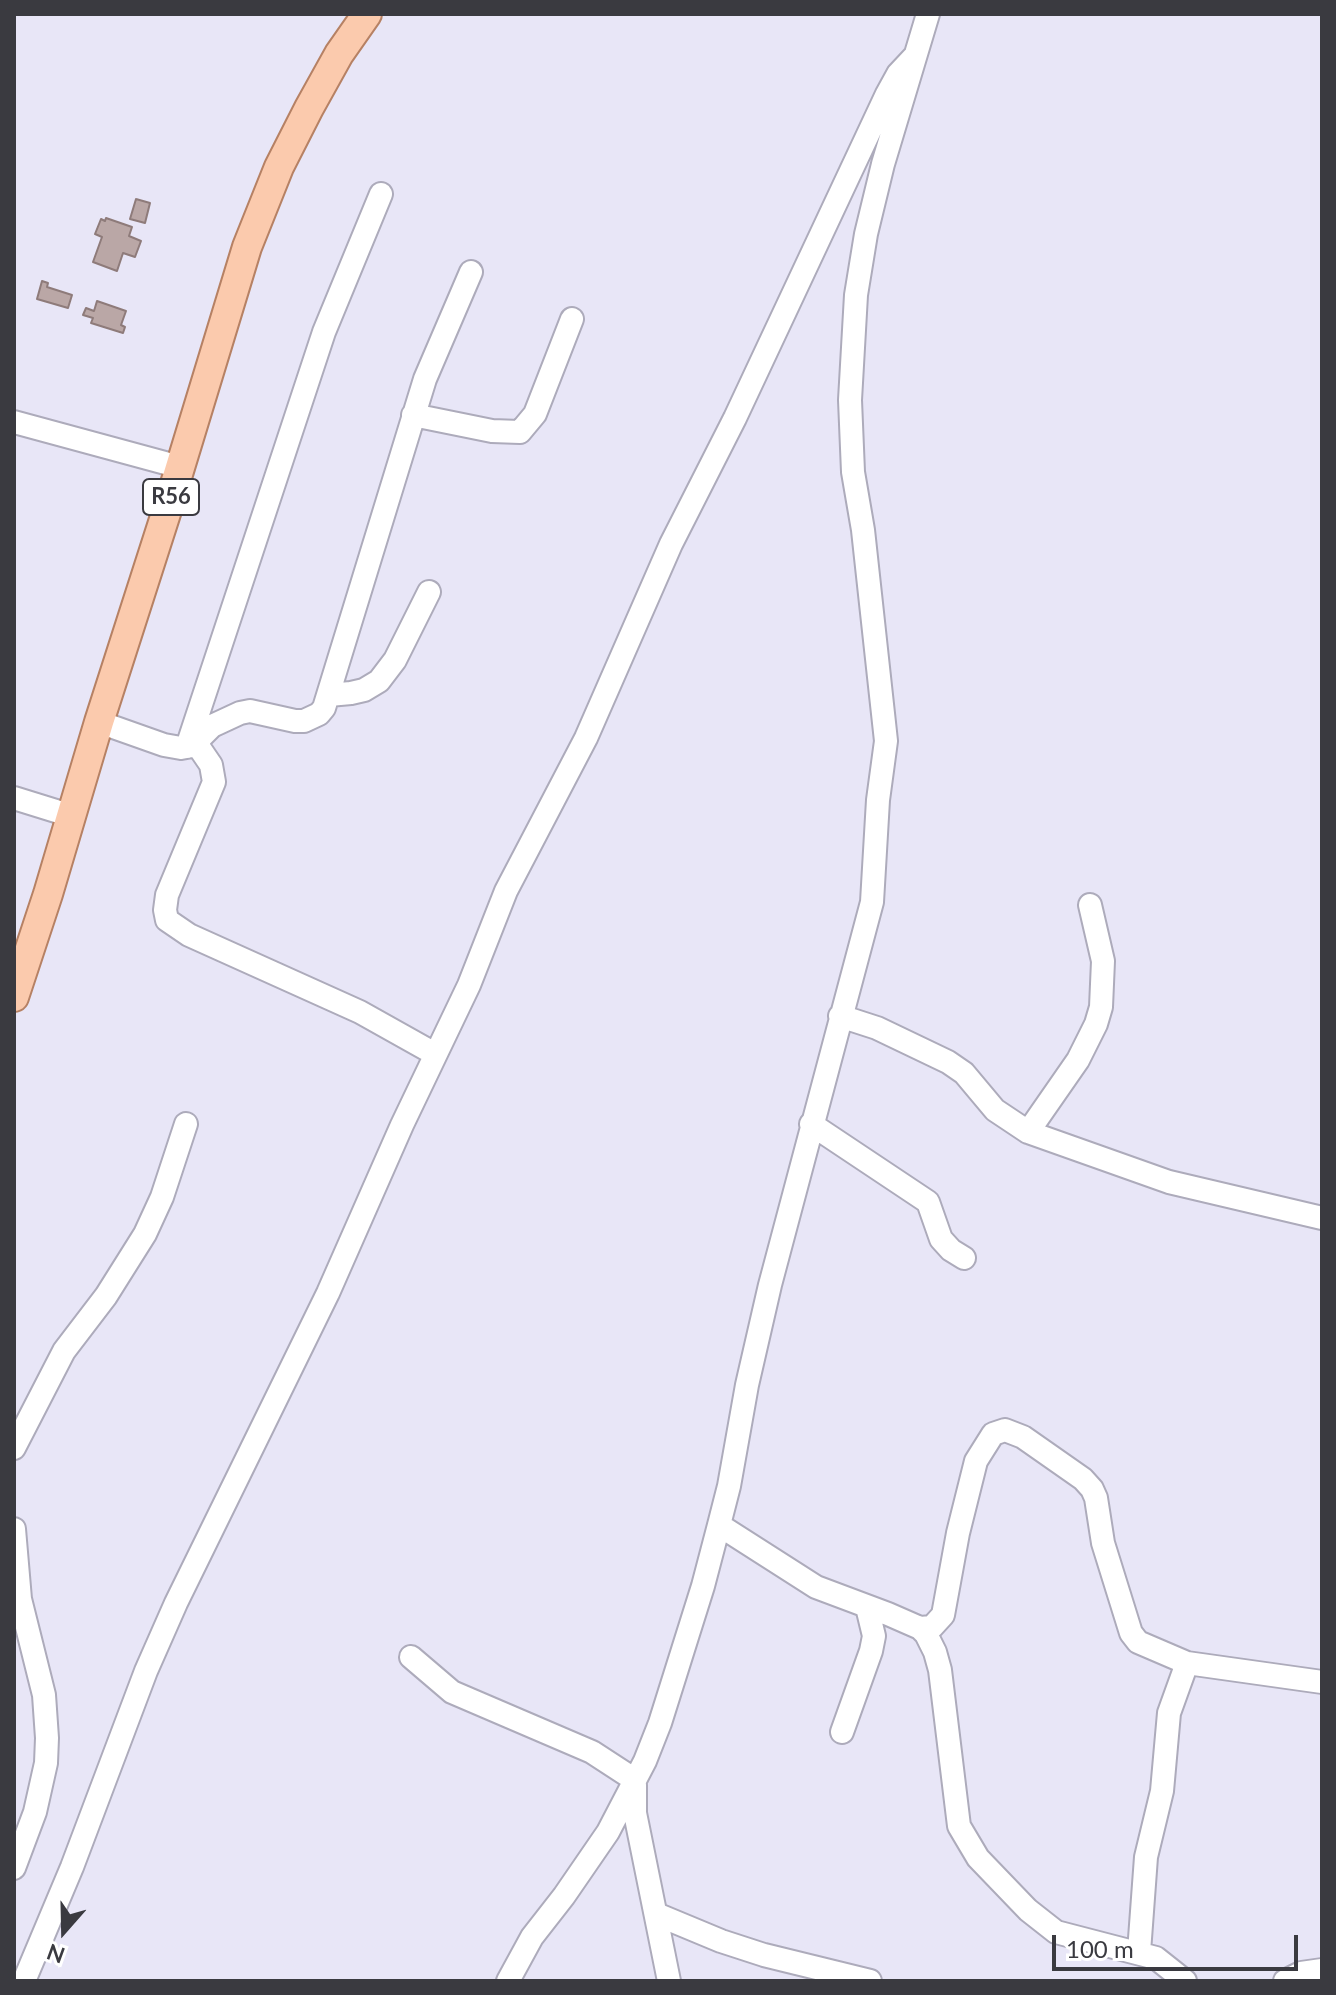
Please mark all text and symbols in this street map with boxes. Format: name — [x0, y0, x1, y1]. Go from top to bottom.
road number: R56 — [143, 479, 199, 515]
north arrow — [24, 1891, 104, 1971]
scale bar — [1056, 1919, 1302, 1969]
text: 100 m — [1066, 1934, 1134, 1963]
text: N — [43, 1938, 68, 1970]

